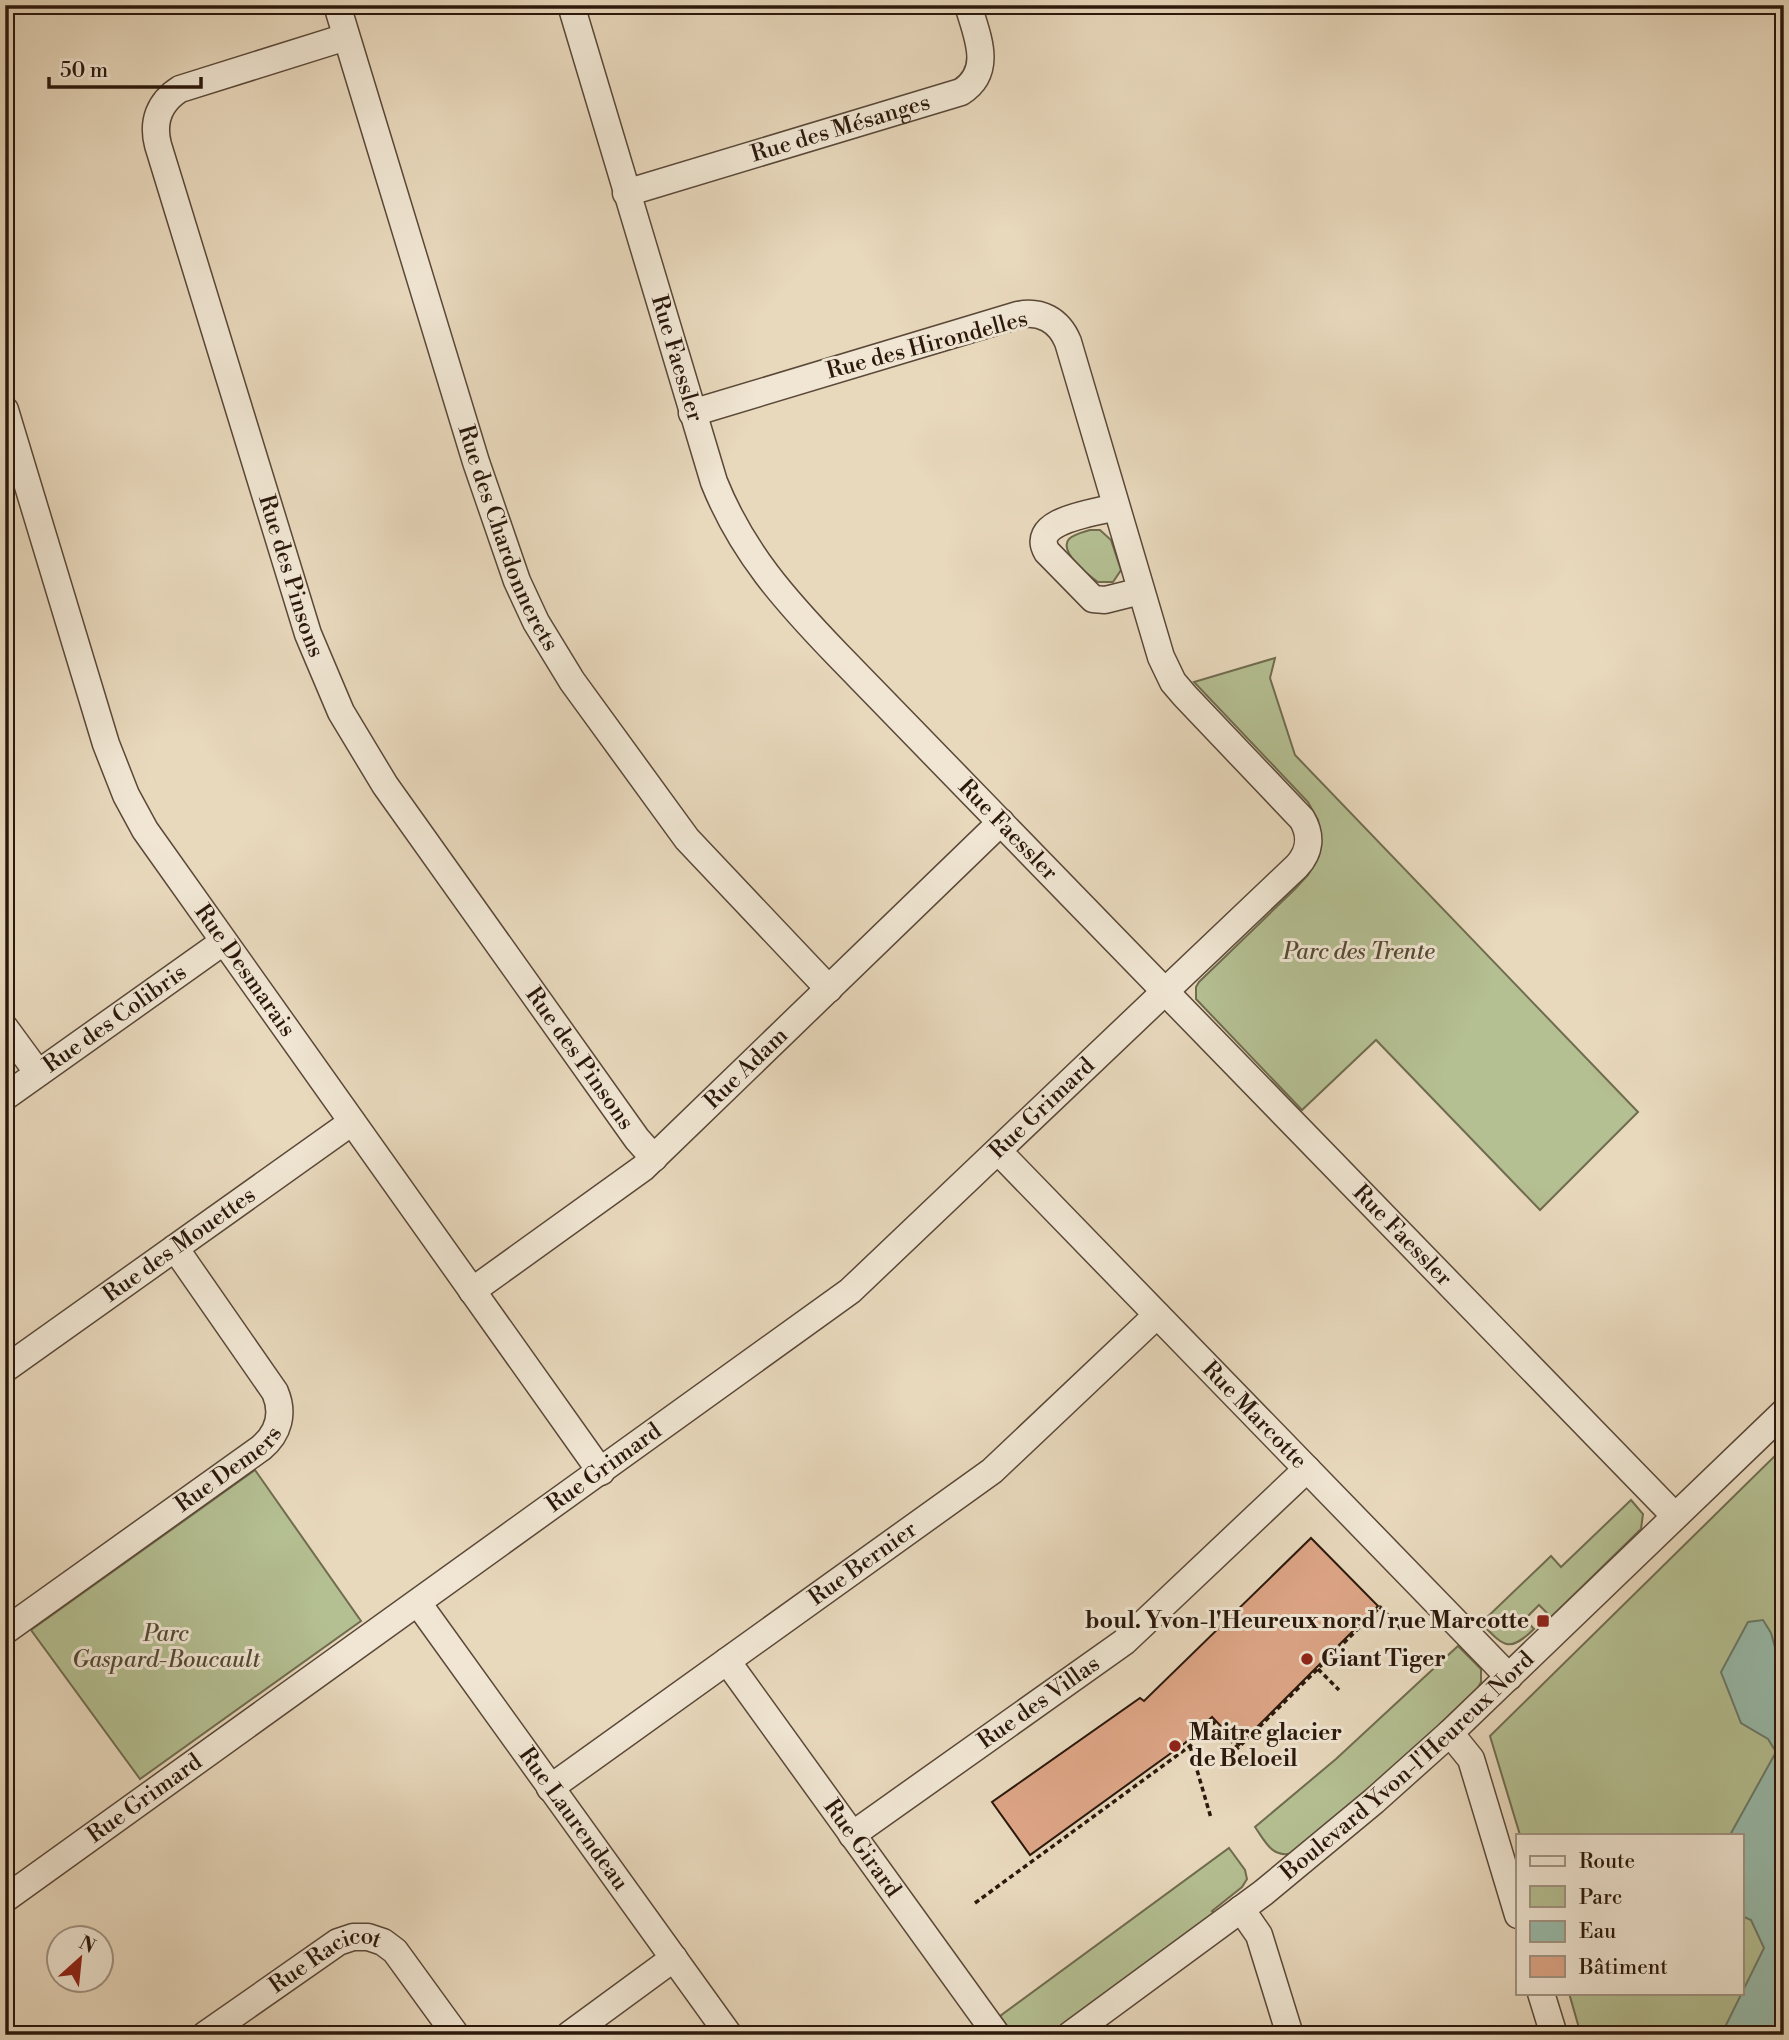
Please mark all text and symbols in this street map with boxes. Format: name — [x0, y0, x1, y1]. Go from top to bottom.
scale bar — [49, 46, 201, 90]
text: 50 m — [60, 58, 108, 84]
street label: Rue des Mésanges — [748, 88, 933, 169]
street label: Rue Faessler — [645, 292, 709, 425]
street label: Rue des Hirondelles — [823, 305, 1031, 385]
street label: Rue des Chardonnerets — [452, 422, 564, 656]
street label: Rue des Pinsons — [252, 491, 330, 662]
street label: Rue Faessler — [952, 773, 1064, 886]
street label: Rue Desmarais — [188, 899, 301, 1042]
park label: Parc des Trente — [1282, 938, 1435, 966]
street label: Rue des Colibris — [38, 958, 192, 1079]
street label: Rue des Pinsons — [519, 982, 640, 1135]
street label: Rue Adam — [698, 1022, 794, 1115]
street label: Rue Grimard — [983, 1052, 1101, 1165]
street label: Rue Faessler — [1347, 1179, 1458, 1292]
street label: Rue des Mouettes — [98, 1181, 261, 1309]
street label: Rue Marcotte — [1196, 1355, 1313, 1475]
street label: Rue Grimard — [541, 1417, 667, 1519]
street label: Rue Demers — [170, 1422, 288, 1519]
street label: Rue Bernier — [803, 1515, 922, 1612]
place label: boul. Yvon-l'Heureux nord / rue Marcotte — [1085, 1607, 1529, 1635]
marker: boul. Yvon-l'Heureux nord / rue Marcotte — [1535, 1613, 1551, 1629]
park label: Parc Gaspard-Boucault — [72, 1620, 260, 1674]
place label: Giant Tiger — [1321, 1645, 1446, 1673]
street label: Boulevard Yvon-l'Heureux Nord — [1274, 1646, 1540, 1887]
street label: Rue des Villas — [972, 1650, 1105, 1755]
marker: Giant Tiger — [1299, 1651, 1315, 1667]
place label: Maitre glacier de Beloeil — [1189, 1719, 1342, 1773]
marker: Maitre glacier de Beloeil — [1167, 1738, 1183, 1754]
street label: Rue Laurendeau — [512, 1742, 634, 1896]
street label: Rue Grimard — [82, 1748, 208, 1849]
street label: Rue Girard — [817, 1794, 907, 1903]
legend — [1516, 1834, 1744, 1994]
text: Route — [1579, 1849, 1635, 1875]
text: Parc — [1579, 1885, 1622, 1911]
text: Eau — [1579, 1919, 1616, 1945]
street label: Rue Racicot — [264, 1923, 385, 2000]
north arrow — [46, 1924, 116, 1994]
text: N — [75, 1931, 99, 1959]
text: Bâtiment — [1578, 1955, 1668, 1981]

